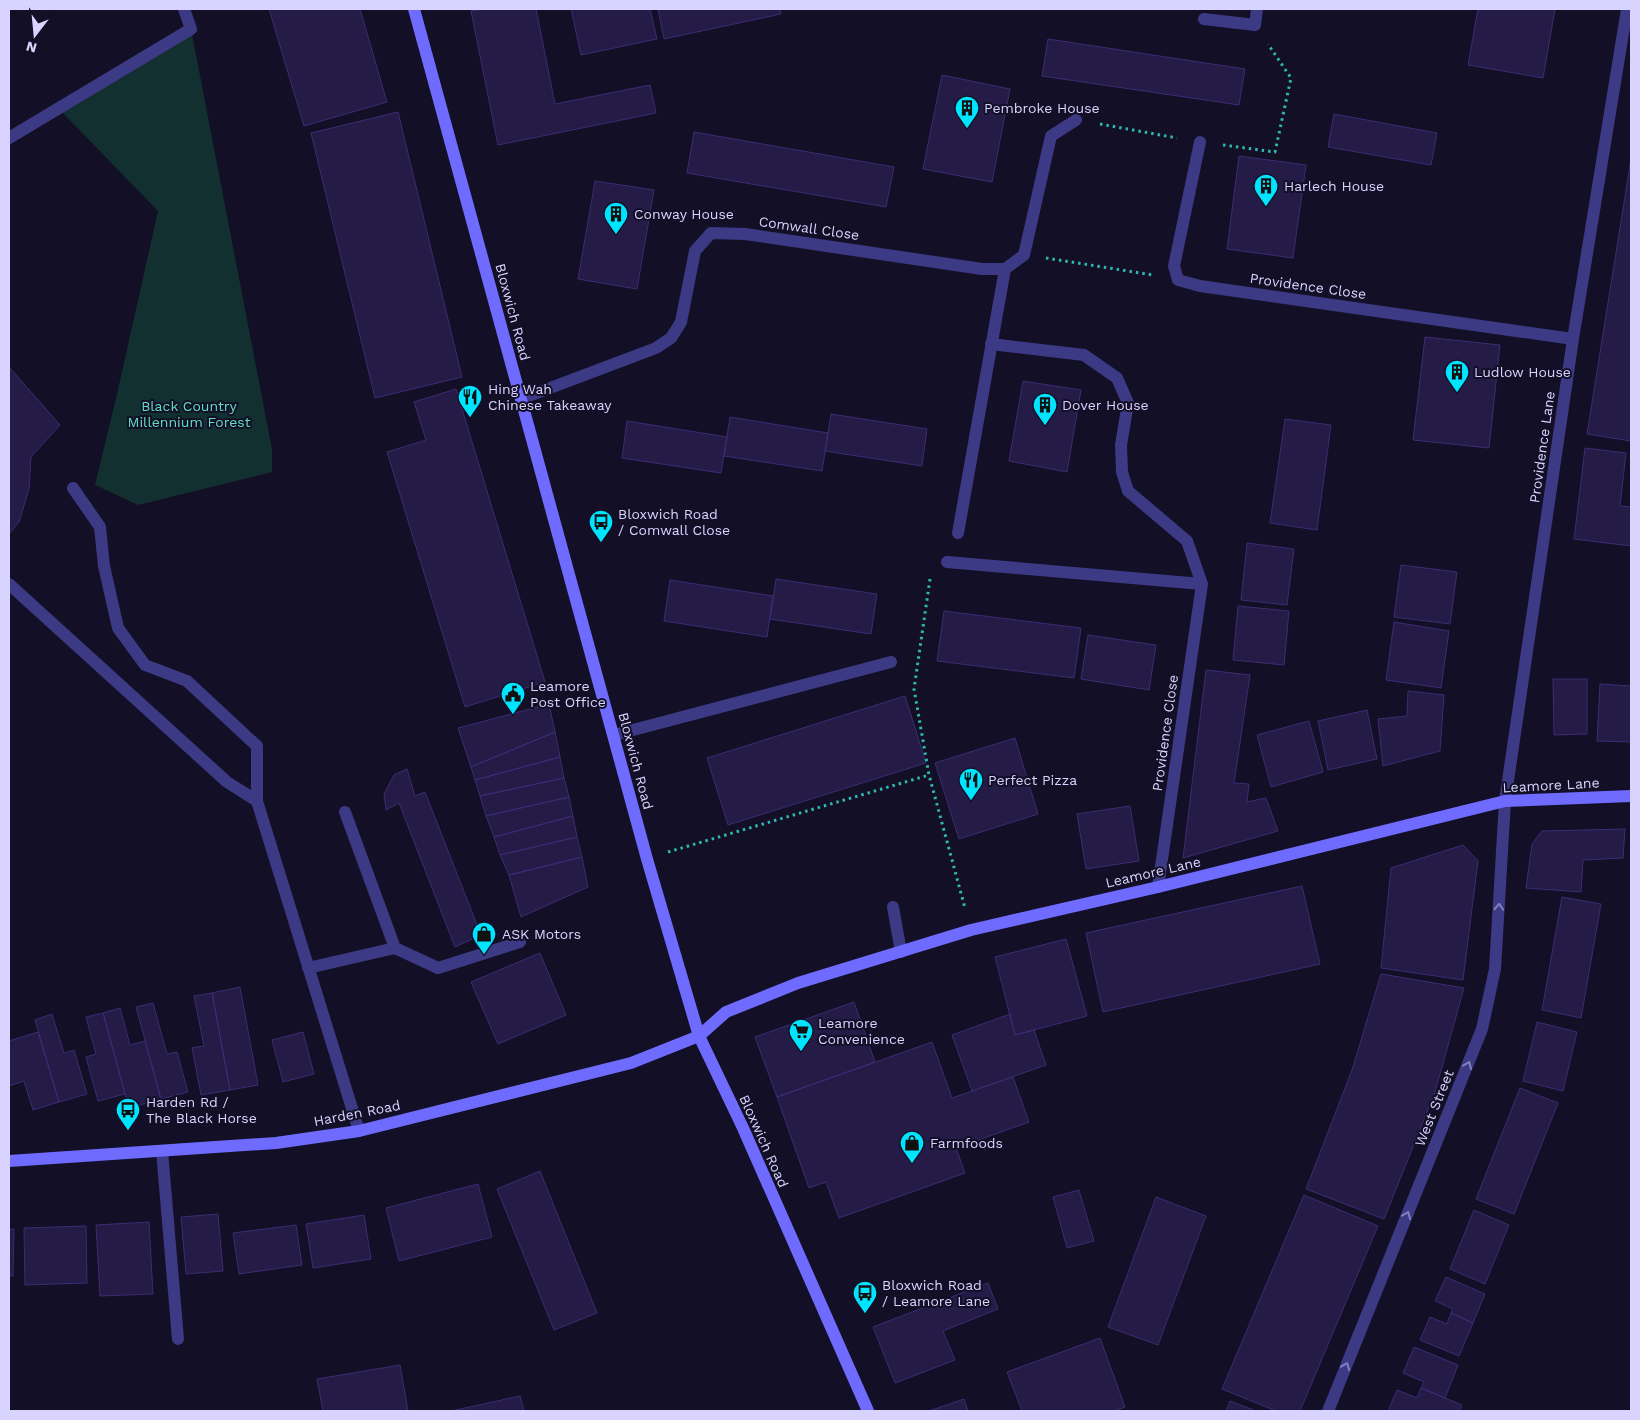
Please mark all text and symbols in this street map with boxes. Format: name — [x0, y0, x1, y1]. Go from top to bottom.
north arrow — [10, 10, 60, 60]
text: N — [24, 38, 39, 57]
building icon: Pembroke House — [954, 95, 980, 129]
place label: Pembroke House — [984, 100, 1100, 116]
building icon: Harlech House — [1253, 173, 1279, 207]
place label: Harlech House — [1284, 178, 1384, 194]
building icon: Conway House — [603, 201, 629, 235]
place label: Conway House — [634, 206, 734, 222]
street label: Comwall Close — [758, 213, 860, 243]
street label: Bloxwich Road — [492, 262, 534, 362]
street label: Providence Close — [1249, 270, 1367, 302]
building icon: Ludlow House — [1444, 359, 1470, 393]
place label: Ludlow House — [1474, 364, 1571, 380]
place label: Hing Wah Chinese Takeaway — [488, 381, 612, 413]
restaurant icon: Hing Wah Chinese Takeaway — [457, 384, 483, 418]
street label: Providence Lane — [1526, 390, 1558, 504]
building icon: Dover House — [1032, 392, 1058, 426]
place label: Dover House — [1062, 397, 1149, 413]
park label: Black Country Millennium Forest — [127, 398, 251, 430]
place label: Bloxwich Road / Comwall Close — [618, 506, 730, 538]
bus stop icon: Bloxwich Road / Comwall Close — [588, 509, 614, 543]
street label: Providence Close — [1149, 674, 1181, 792]
place label: Leamore Post Office — [530, 678, 606, 710]
public building icon: Leamore Post Office — [500, 681, 526, 715]
street label: Bloxwich Road — [615, 711, 657, 811]
restaurant icon: Perfect Pizza — [958, 767, 984, 801]
place label: Perfect Pizza — [988, 772, 1077, 788]
street label: Leamore Lane — [1502, 774, 1600, 796]
street label: Leamore Lane — [1104, 853, 1202, 891]
one-way arrow — [1494, 902, 1505, 910]
shop icon: ASK Motors — [471, 921, 497, 955]
place label: ASK Motors — [502, 926, 581, 942]
place label: Leamore Convenience — [818, 1015, 905, 1047]
supermarket icon: Leamore Convenience — [788, 1018, 814, 1052]
one-way arrow — [1462, 1061, 1472, 1070]
street label: West Street — [1411, 1067, 1457, 1149]
street label: Bloxwich Road — [736, 1092, 792, 1190]
place label: Harden Rd / The Black Horse — [146, 1094, 257, 1126]
bus stop icon: Harden Rd / The Black Horse — [115, 1097, 141, 1131]
street label: Harden Road — [312, 1097, 402, 1129]
shop icon: Farmfoods — [899, 1130, 925, 1164]
place label: Farmfoods — [930, 1135, 1003, 1151]
one-way arrow — [1401, 1212, 1411, 1220]
place label: Bloxwich Road / Leamore Lane — [882, 1277, 990, 1309]
bus stop icon: Bloxwich Road / Leamore Lane — [852, 1280, 878, 1314]
one-way arrow — [1340, 1362, 1350, 1371]

